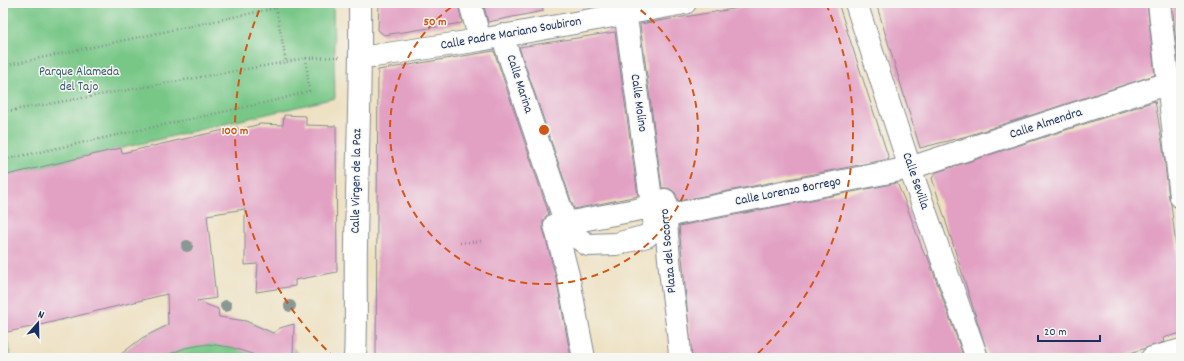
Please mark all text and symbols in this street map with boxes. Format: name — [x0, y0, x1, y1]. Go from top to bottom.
street label: Calle Padre Mariano Soubiron — [439, 12, 583, 56]
text: 50 m — [423, 14, 447, 31]
street label: Calle Marina — [501, 52, 538, 117]
park label: Parque Alameda del Tajo — [39, 63, 120, 97]
street label: Calle Molino — [625, 73, 651, 133]
street label: Calle Almendra — [1007, 103, 1086, 145]
text: 100 m — [222, 123, 248, 140]
centre of rings — [537, 123, 551, 137]
street label: Calle Virgen de la Paz — [347, 128, 367, 234]
street label: Calle Sevilla — [896, 150, 934, 213]
street label: Calle Lorenzo Borrego — [733, 172, 843, 212]
street label: Plaza del Socorro — [656, 208, 682, 294]
north arrow — [18, 303, 58, 343]
text: N — [35, 307, 47, 324]
scale bar — [1038, 317, 1100, 343]
text: 20 m — [1044, 324, 1067, 341]

